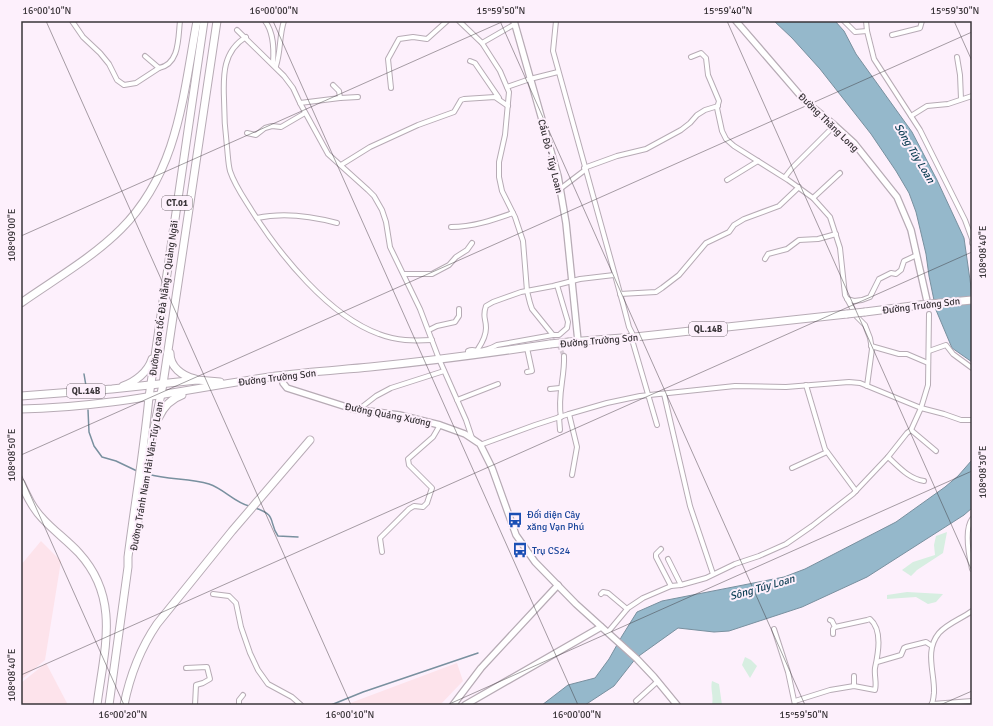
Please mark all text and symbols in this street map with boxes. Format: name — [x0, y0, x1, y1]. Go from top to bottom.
text: 16°00'10"N — [23, 5, 71, 17]
text: 16°00'00"N — [250, 5, 298, 17]
text: 15°59'50"N — [477, 5, 525, 17]
text: 15°59'40"N — [704, 5, 752, 17]
text: 15°59'30"N — [931, 5, 979, 17]
street label: Đường Thăng Long — [796, 91, 861, 155]
street label: Cầu Đỏ - Túy Loan — [535, 118, 565, 194]
water label: Sông Túy Loan — [892, 121, 938, 186]
road number: CT.01 — [162, 196, 192, 210]
text: 108°09'00"E — [6, 208, 18, 262]
street label: Đường cao tốc Đà Nẵng - Quảng Ngãi — [147, 219, 181, 377]
text: 108°08'40"E — [977, 225, 989, 279]
street label: Đường Trường Sơn — [882, 295, 961, 317]
road number: QL.14B — [689, 322, 727, 336]
street label: Đường Trường Sơn — [560, 332, 639, 350]
street label: Đường Trường Sơn — [238, 367, 317, 389]
road number: QL.14B — [67, 384, 105, 398]
street label: Đường Tránh Nam Hải Vân-Túy Loan — [128, 401, 166, 552]
street label: Đường Quảng Xương — [344, 401, 432, 429]
text: 108°08'50"E — [6, 428, 18, 482]
text: 108°08'30"E — [977, 445, 989, 499]
place label: Đối diện Cây xăng Vạn Phú — [527, 509, 584, 533]
bus stop icon: Đối diện Cây xăng Vạn Phú — [506, 511, 524, 529]
bus stop icon: Trụ CS24 — [511, 541, 529, 559]
place label: Trụ CS24 — [532, 545, 571, 557]
water label: Sông Túy Loan — [728, 572, 797, 603]
text: 108°08'40"E — [6, 648, 18, 702]
text: 16°00'20"N — [99, 709, 147, 721]
text: 16°00'10"N — [326, 709, 374, 721]
text: 16°00'00"N — [553, 709, 601, 721]
text: 15°59'50"N — [780, 709, 828, 721]

